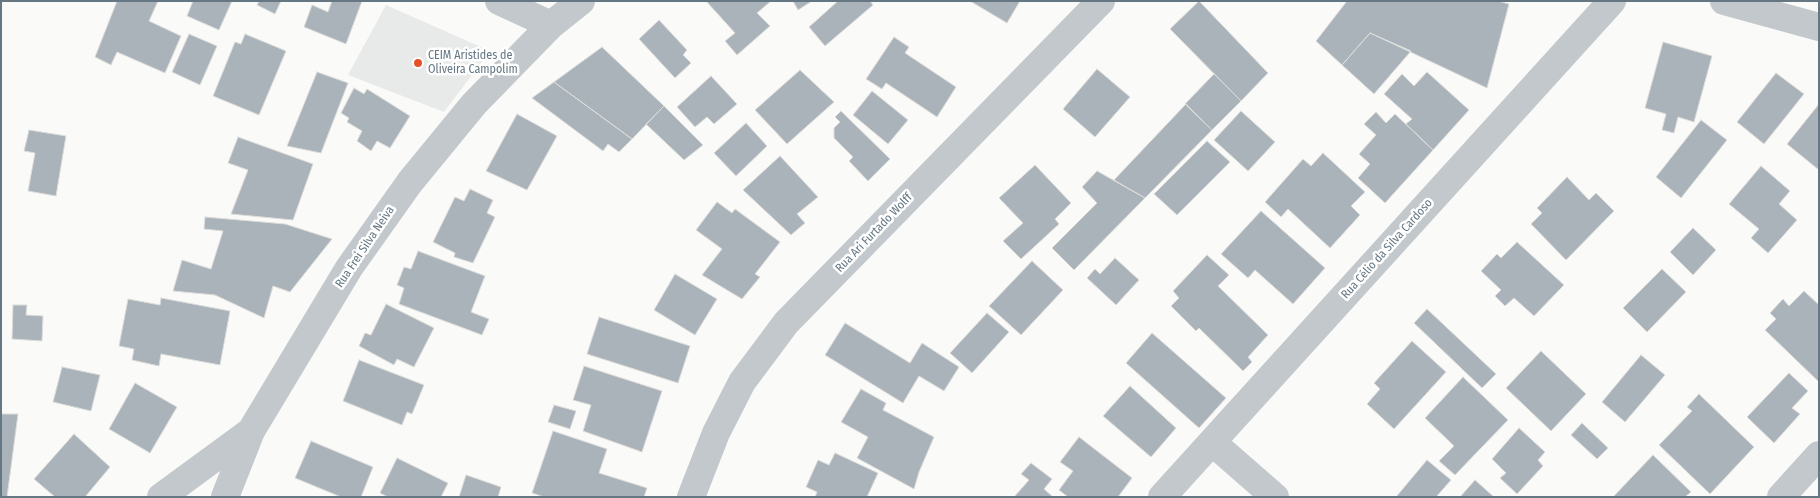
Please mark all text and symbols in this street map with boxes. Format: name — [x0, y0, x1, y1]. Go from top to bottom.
place label: CEIM Aristides de Oliveira Campolim — [428, 49, 518, 77]
marker: CEIM Aristides de Oliveira Campolim — [412, 57, 424, 69]
street label: Rua Ari Furtado Wolff — [833, 191, 915, 275]
street label: Rua Célio da Silva Cardoso — [1338, 196, 1436, 302]
street label: Rua Frei Silva Neiva — [332, 204, 398, 290]

